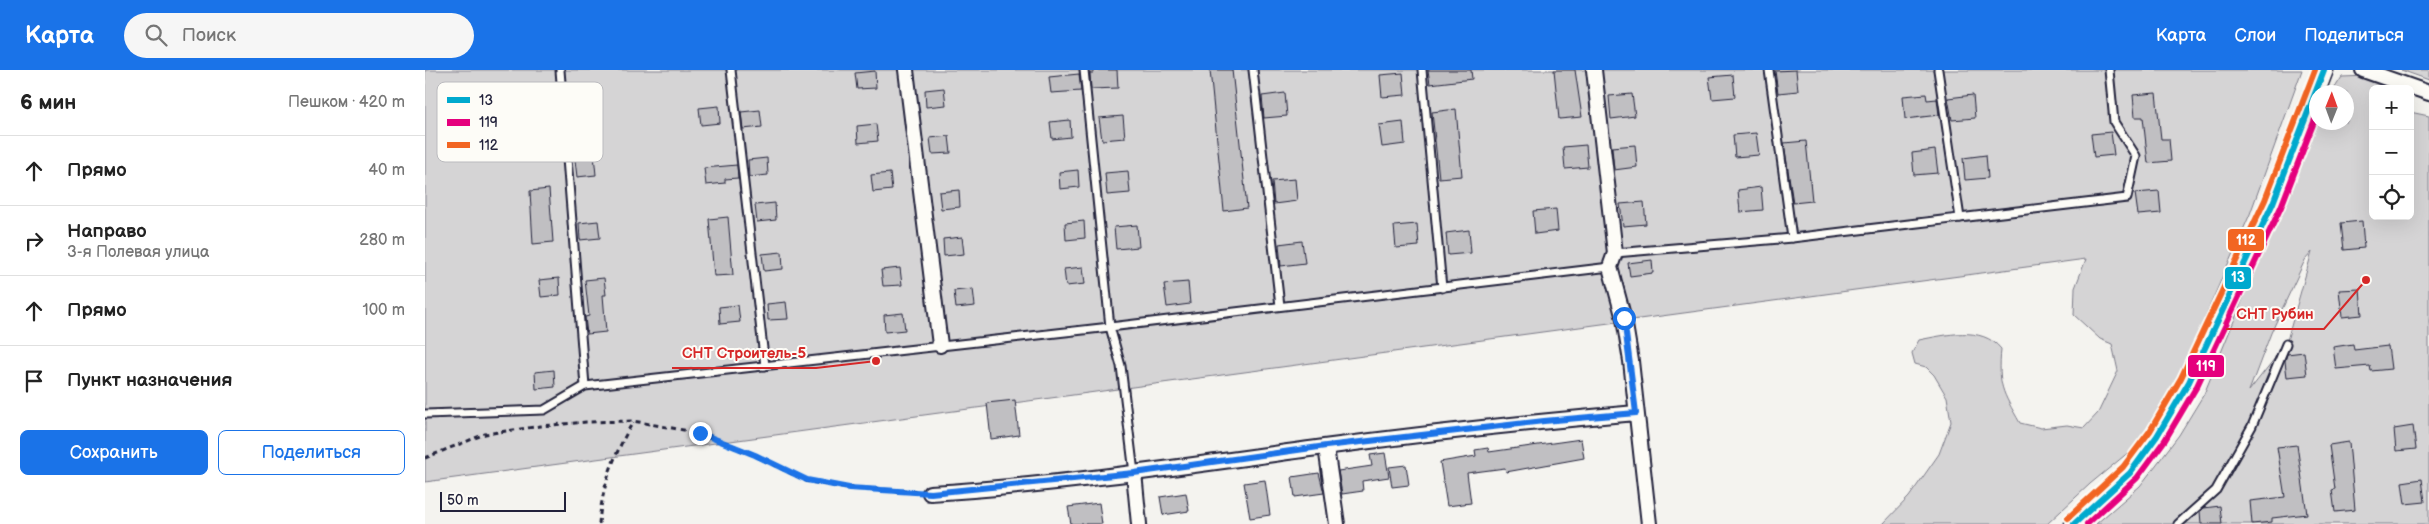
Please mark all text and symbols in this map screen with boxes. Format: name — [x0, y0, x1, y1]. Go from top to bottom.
search box — [124, 13, 474, 58]
text: Карта — [25, 21, 94, 50]
icon: search — [142, 21, 170, 49]
text: Поиск — [182, 24, 236, 47]
text: Карта — [2156, 25, 2206, 46]
text: Слои — [2234, 25, 2276, 46]
text: Поделиться — [2304, 25, 2404, 46]
legend — [437, 82, 603, 162]
north arrow — [2309, 85, 2354, 130]
map controls — [2369, 85, 2414, 220]
button: + — [2369, 85, 2414, 130]
text: 6 мин — [20, 90, 76, 115]
text: 13 — [479, 92, 493, 109]
text: Пешком · 420 m — [288, 93, 405, 112]
text: 119 — [479, 114, 498, 131]
button: − — [2369, 130, 2414, 175]
text: 112 — [479, 137, 499, 154]
icon: ahead — [20, 157, 48, 185]
text: Прямо — [67, 159, 127, 182]
text: 40 m — [368, 161, 405, 180]
button: locate — [2369, 175, 2414, 220]
text: Направо — [67, 220, 147, 243]
icon: right — [20, 227, 48, 255]
line badge: 112 — [2227, 228, 2265, 252]
text: 280 m — [359, 231, 405, 250]
text: 112 — [2236, 232, 2257, 249]
text: 3-я Полевая улица — [67, 243, 209, 262]
line badge: 13 — [2224, 266, 2252, 290]
text: 13 — [2231, 269, 2245, 286]
icon: ahead — [20, 297, 48, 325]
text: Прямо — [67, 299, 127, 322]
callout: СНТ Рубин — [2226, 299, 2324, 329]
text: 100 m — [362, 301, 405, 320]
text: СНТ Рубин — [2236, 305, 2314, 324]
route start — [1613, 307, 1636, 330]
callout: СНТ Строитель-5 — [672, 338, 816, 368]
text: СНТ Строитель-5 — [682, 344, 806, 363]
line badge: 119 — [2187, 354, 2225, 378]
text: 119 — [2196, 358, 2216, 375]
icon: arrive — [20, 367, 48, 395]
text: Пункт назначения — [67, 369, 232, 392]
route end — [689, 422, 712, 445]
button: Сохранить — [20, 430, 208, 475]
button: Поделиться — [218, 430, 405, 475]
scale bar — [440, 489, 566, 512]
text: 50 m — [447, 492, 479, 509]

